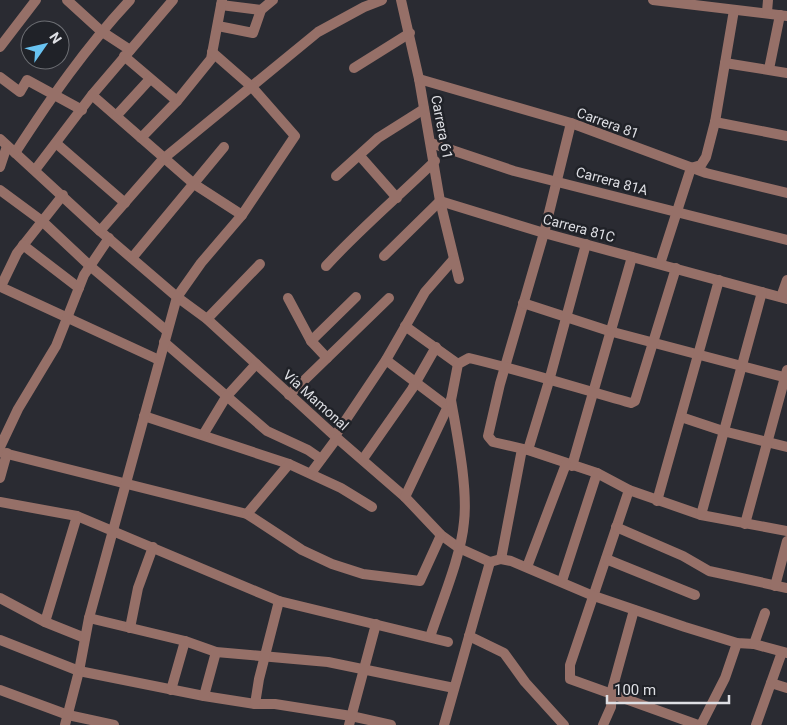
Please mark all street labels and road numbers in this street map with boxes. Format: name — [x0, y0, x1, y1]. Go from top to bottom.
street label: Carrera 61 — [428, 94, 456, 160]
street label: Carrera 81 — [575, 104, 641, 142]
street label: Carrera 81A — [574, 164, 650, 198]
street label: Carrera 81C — [541, 211, 617, 245]
street label: Vía Mamonal — [280, 367, 352, 433]

